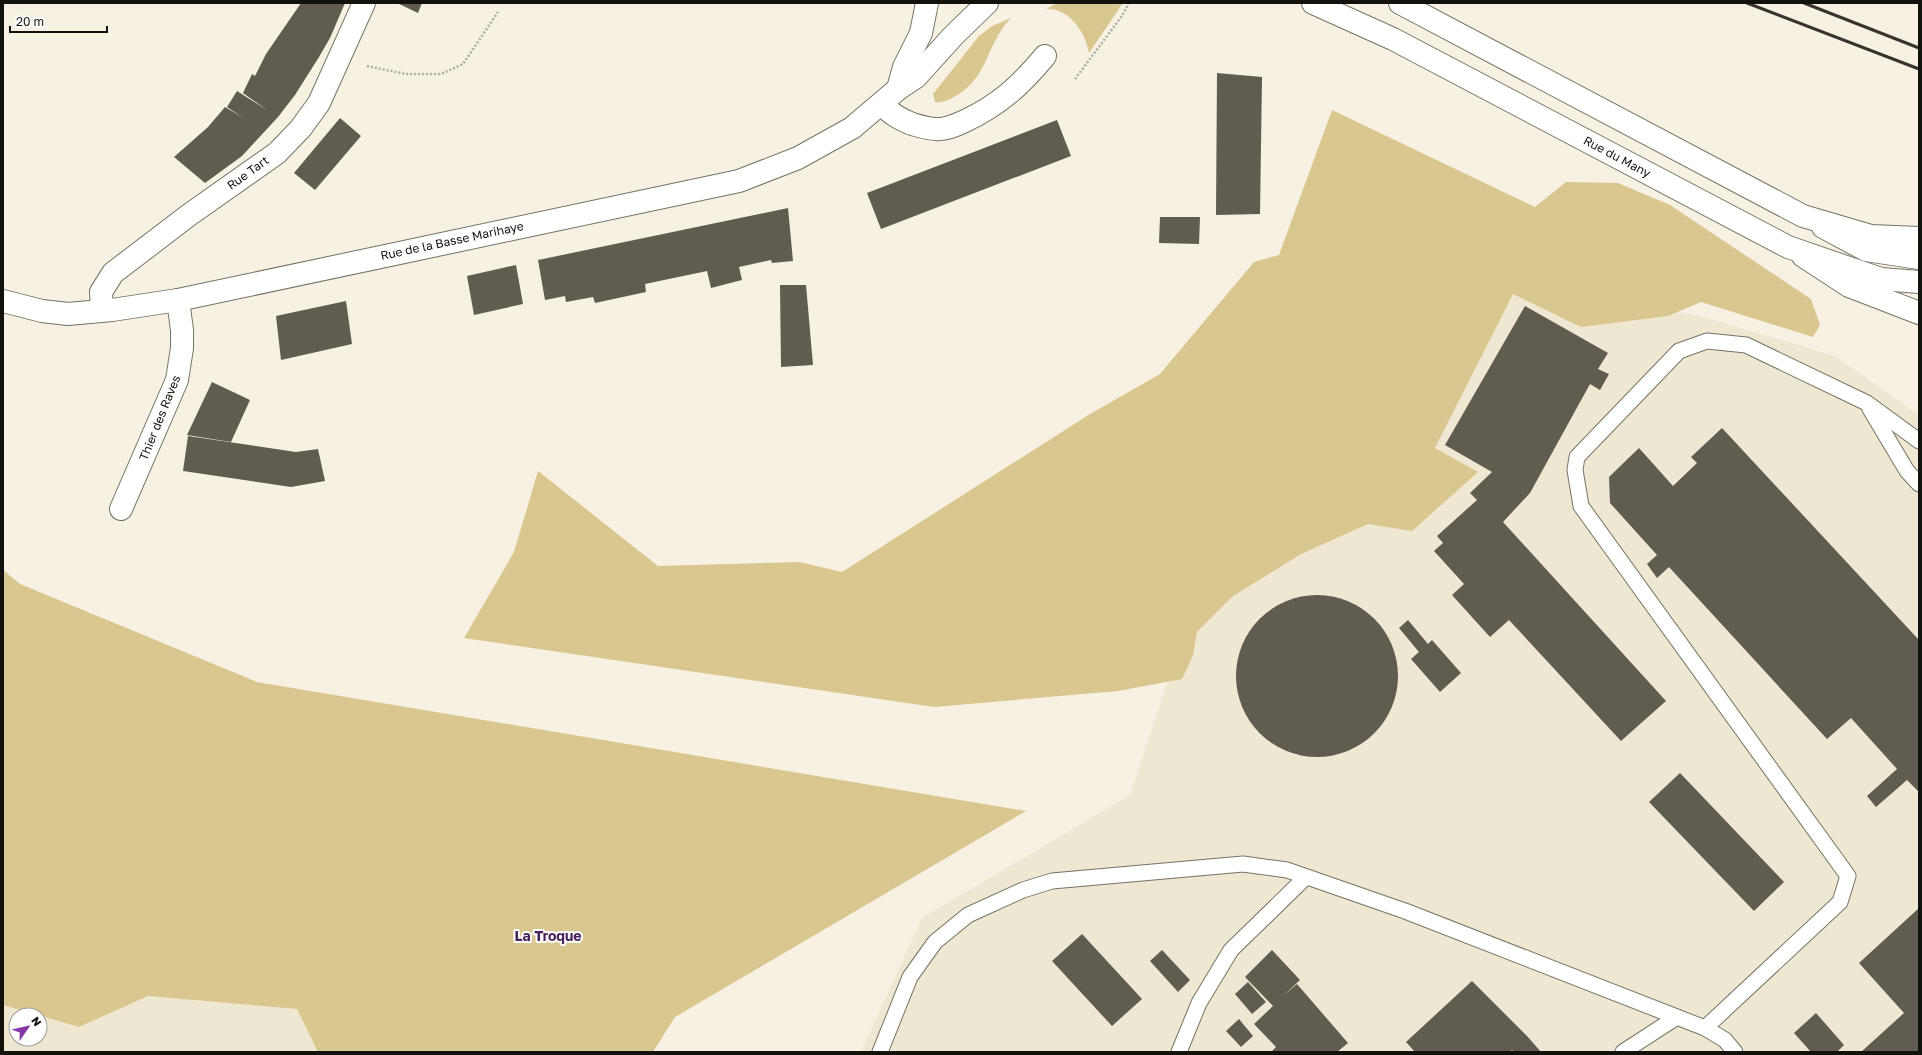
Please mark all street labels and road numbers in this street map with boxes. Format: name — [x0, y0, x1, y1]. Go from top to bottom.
street label: Rue du Many — [1581, 133, 1654, 181]
street label: Rue Tart — [224, 152, 272, 193]
street label: Rue de la Basse Marihaye — [379, 218, 525, 263]
street label: Thier des Raves — [136, 373, 183, 463]

